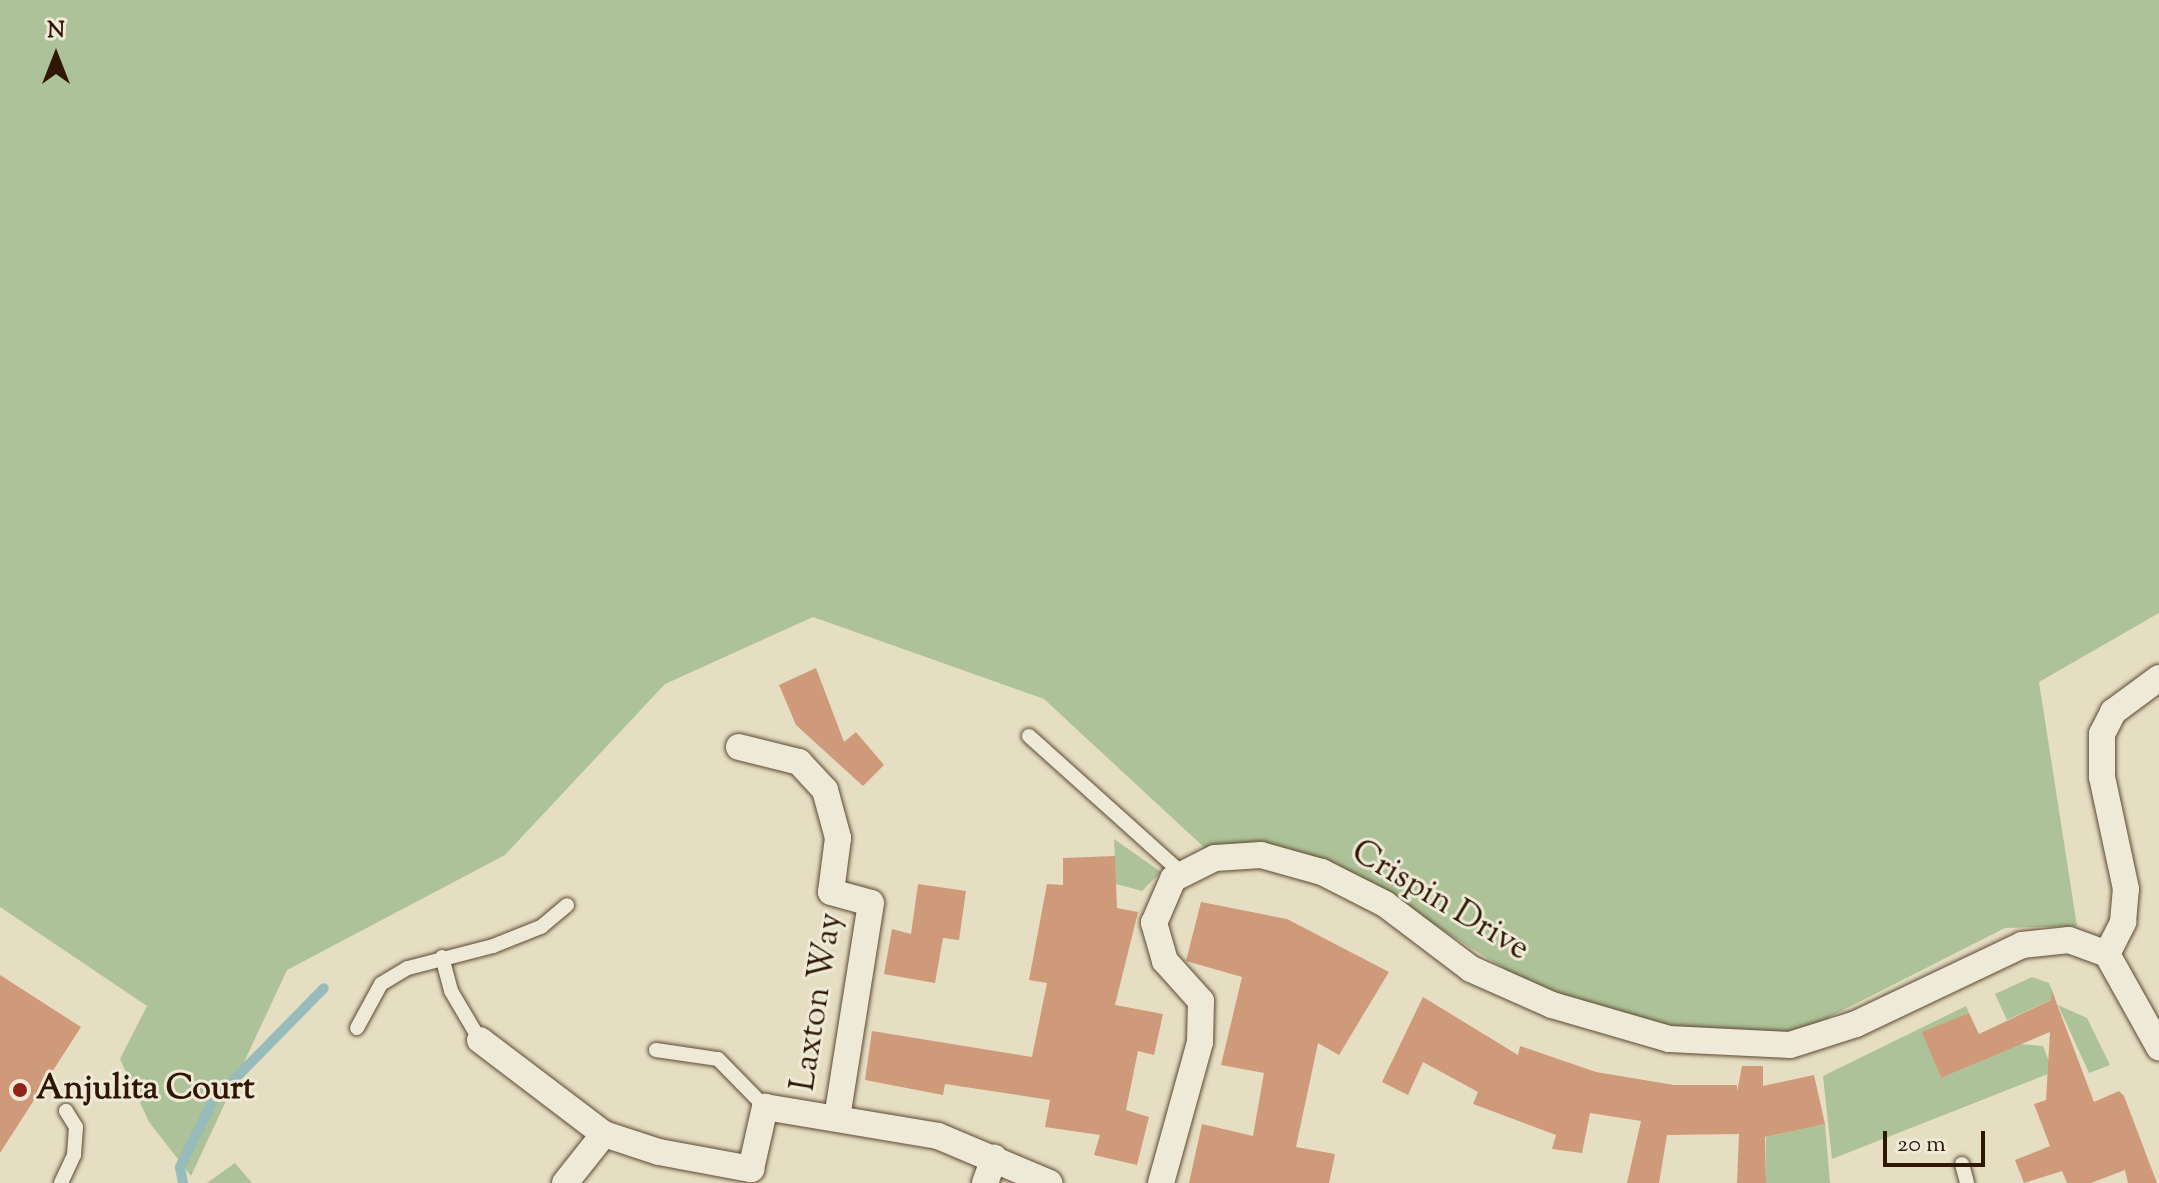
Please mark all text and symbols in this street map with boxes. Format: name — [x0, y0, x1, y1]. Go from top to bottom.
north arrow — [16, 16, 96, 96]
text: N — [47, 16, 65, 48]
street label: Crispin Drive — [1344, 832, 1536, 970]
street label: Laxton Way — [784, 910, 852, 1094]
place label: Anjulita Court — [36, 1070, 255, 1110]
marker: Anjulita Court — [11, 1081, 29, 1099]
scale bar — [1887, 1115, 1989, 1165]
text: 20 m — [1897, 1128, 1946, 1162]

